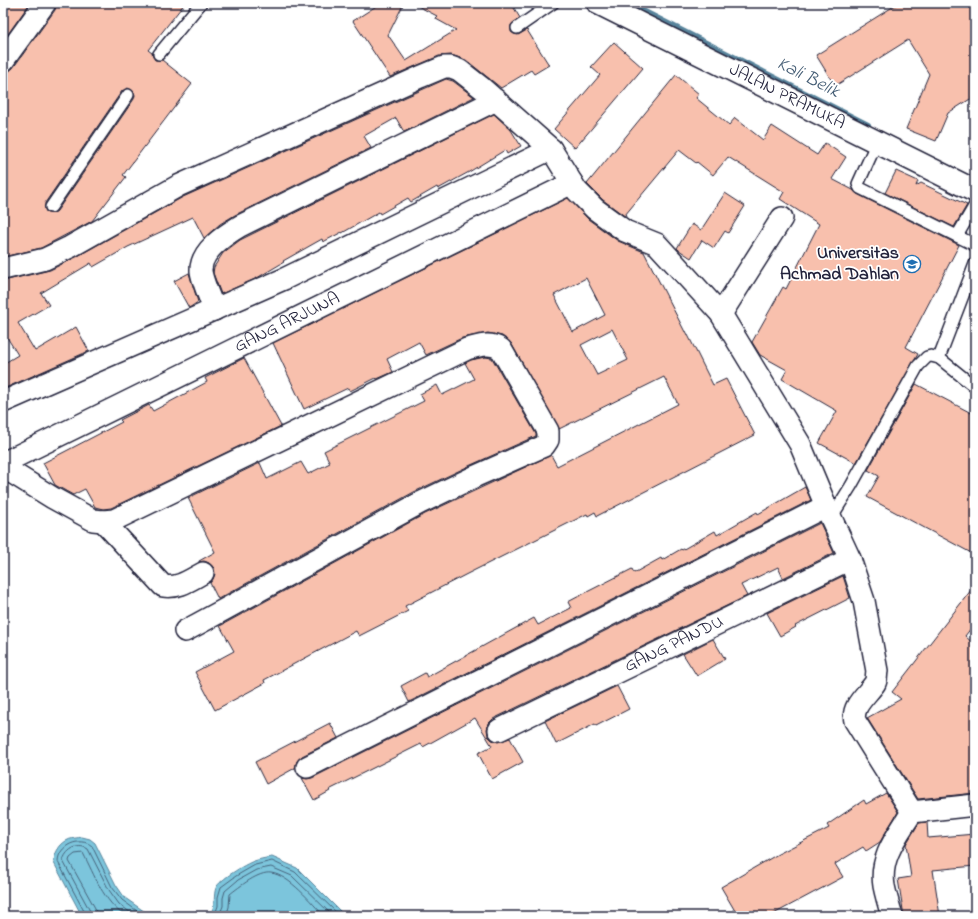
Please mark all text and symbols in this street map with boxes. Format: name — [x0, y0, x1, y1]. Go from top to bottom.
water label: Kali Belik — [772, 51, 845, 106]
street label: JALAN PRAMUKA — [724, 57, 849, 137]
place label: Universitas Achmad Dahlan — [780, 241, 899, 288]
school or university icon: Universitas Achmad Dahlan — [902, 254, 922, 274]
street label: GANG ARJUNA — [230, 286, 345, 360]
street label: GANG PANDU — [620, 609, 728, 680]

